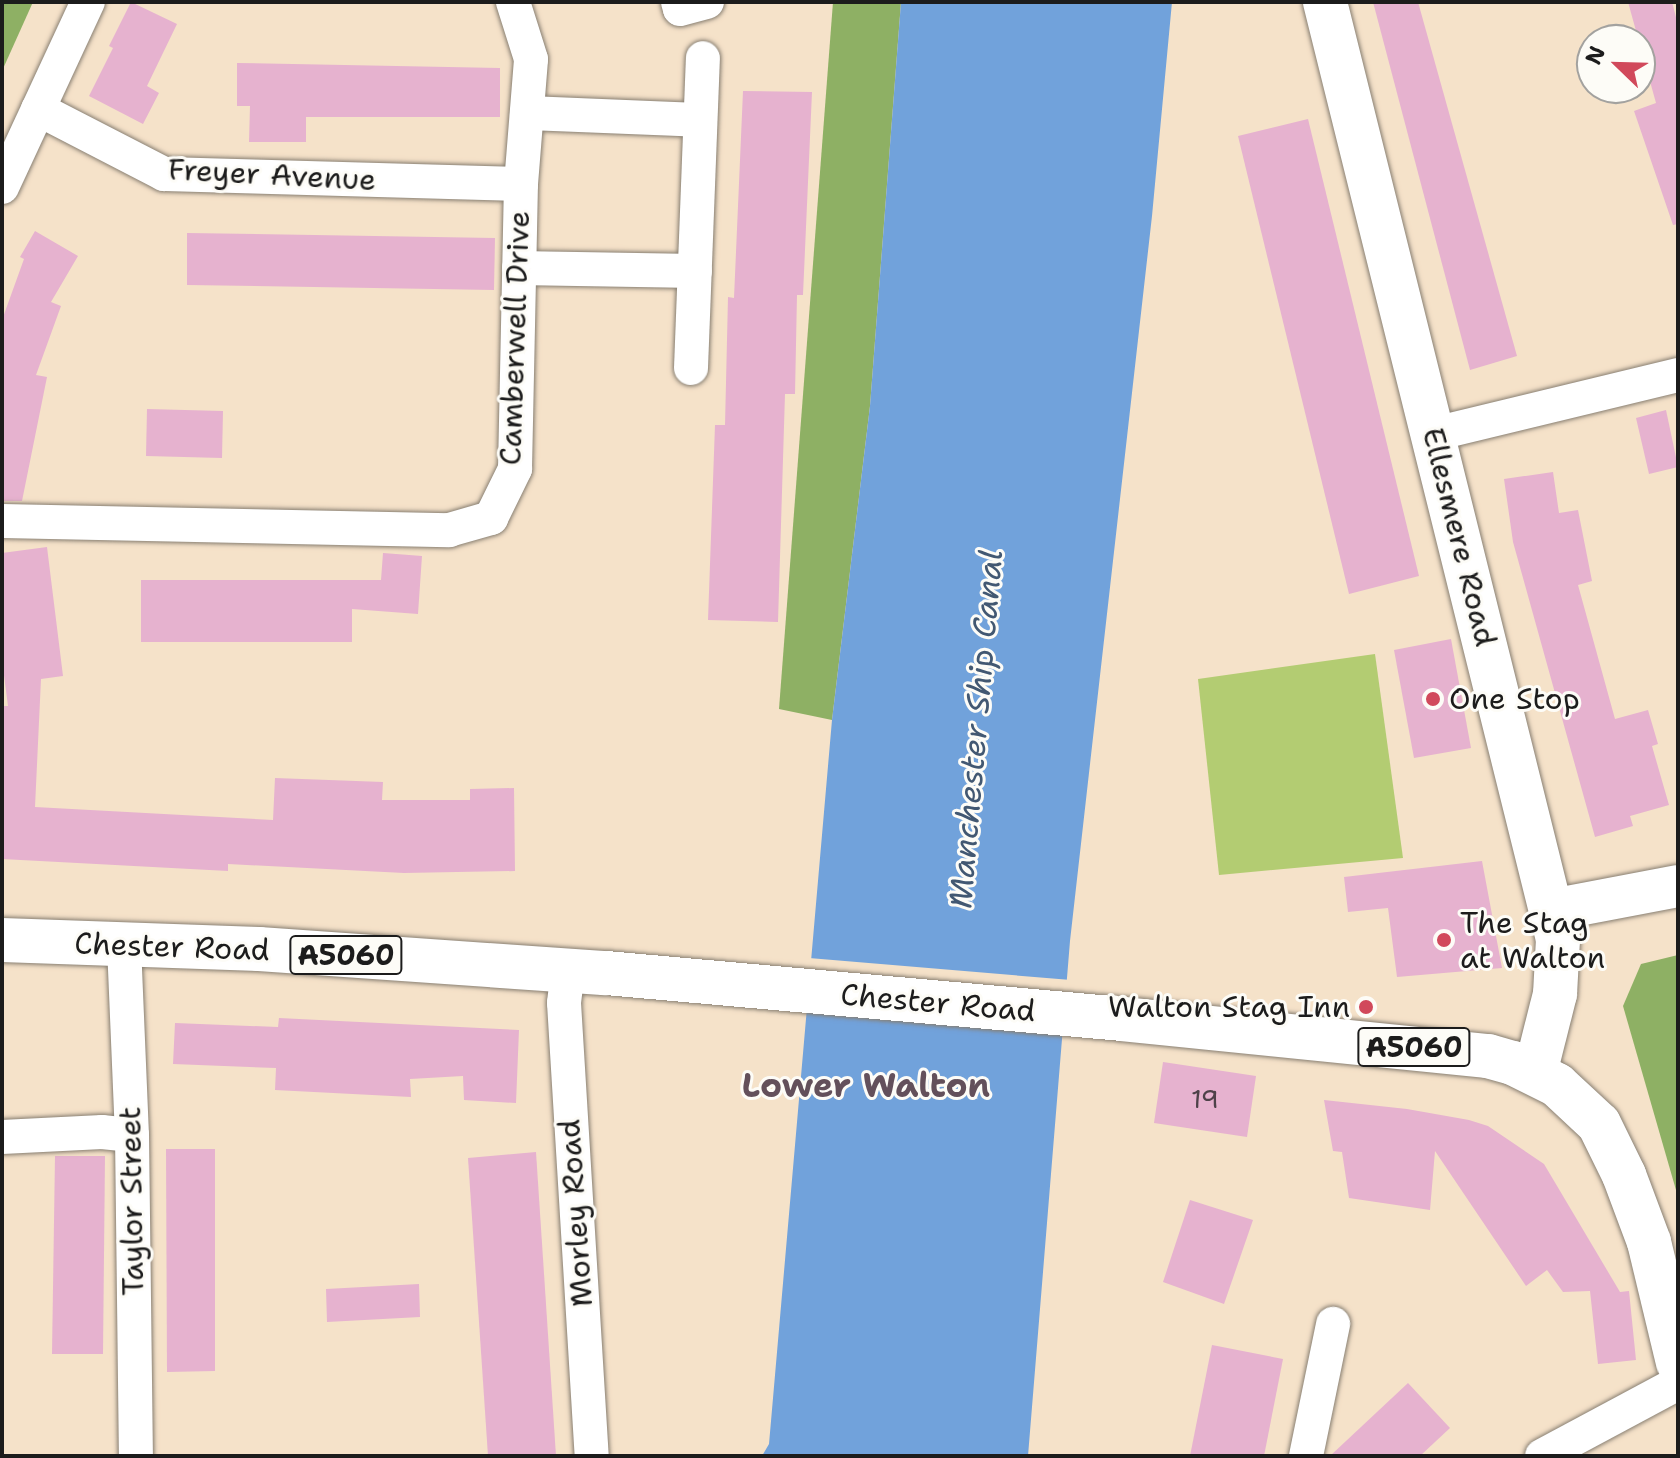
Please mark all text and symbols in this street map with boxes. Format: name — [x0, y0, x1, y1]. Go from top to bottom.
north arrow — [1576, 24, 1656, 104]
text: N — [1579, 42, 1612, 69]
street label: Freyer Avenue — [167, 152, 377, 198]
street label: Camberwell Drive — [493, 210, 537, 466]
street label: Ellesmere Road — [1414, 424, 1504, 650]
water label: Manchester Ship Canal — [941, 548, 1011, 910]
place label: One Stop — [1449, 681, 1580, 717]
marker: One Stop — [1424, 690, 1442, 708]
place label: The Stag at Walton — [1460, 905, 1605, 976]
street label: Chester Road — [74, 926, 270, 968]
road number: A5060 — [288, 931, 404, 979]
marker: The Stag at Walton — [1435, 931, 1453, 949]
street label: Chester Road — [839, 977, 1037, 1029]
place label: Walton Stag Inn — [1108, 989, 1350, 1025]
marker: Walton Stag Inn — [1357, 998, 1375, 1016]
road number: A5060 — [1356, 1023, 1472, 1071]
district label: Lower Walton — [742, 1066, 990, 1106]
house number: 19 — [1191, 1083, 1219, 1115]
street label: Taylor Street — [112, 1106, 152, 1296]
street label: Morley Road — [551, 1118, 601, 1308]

